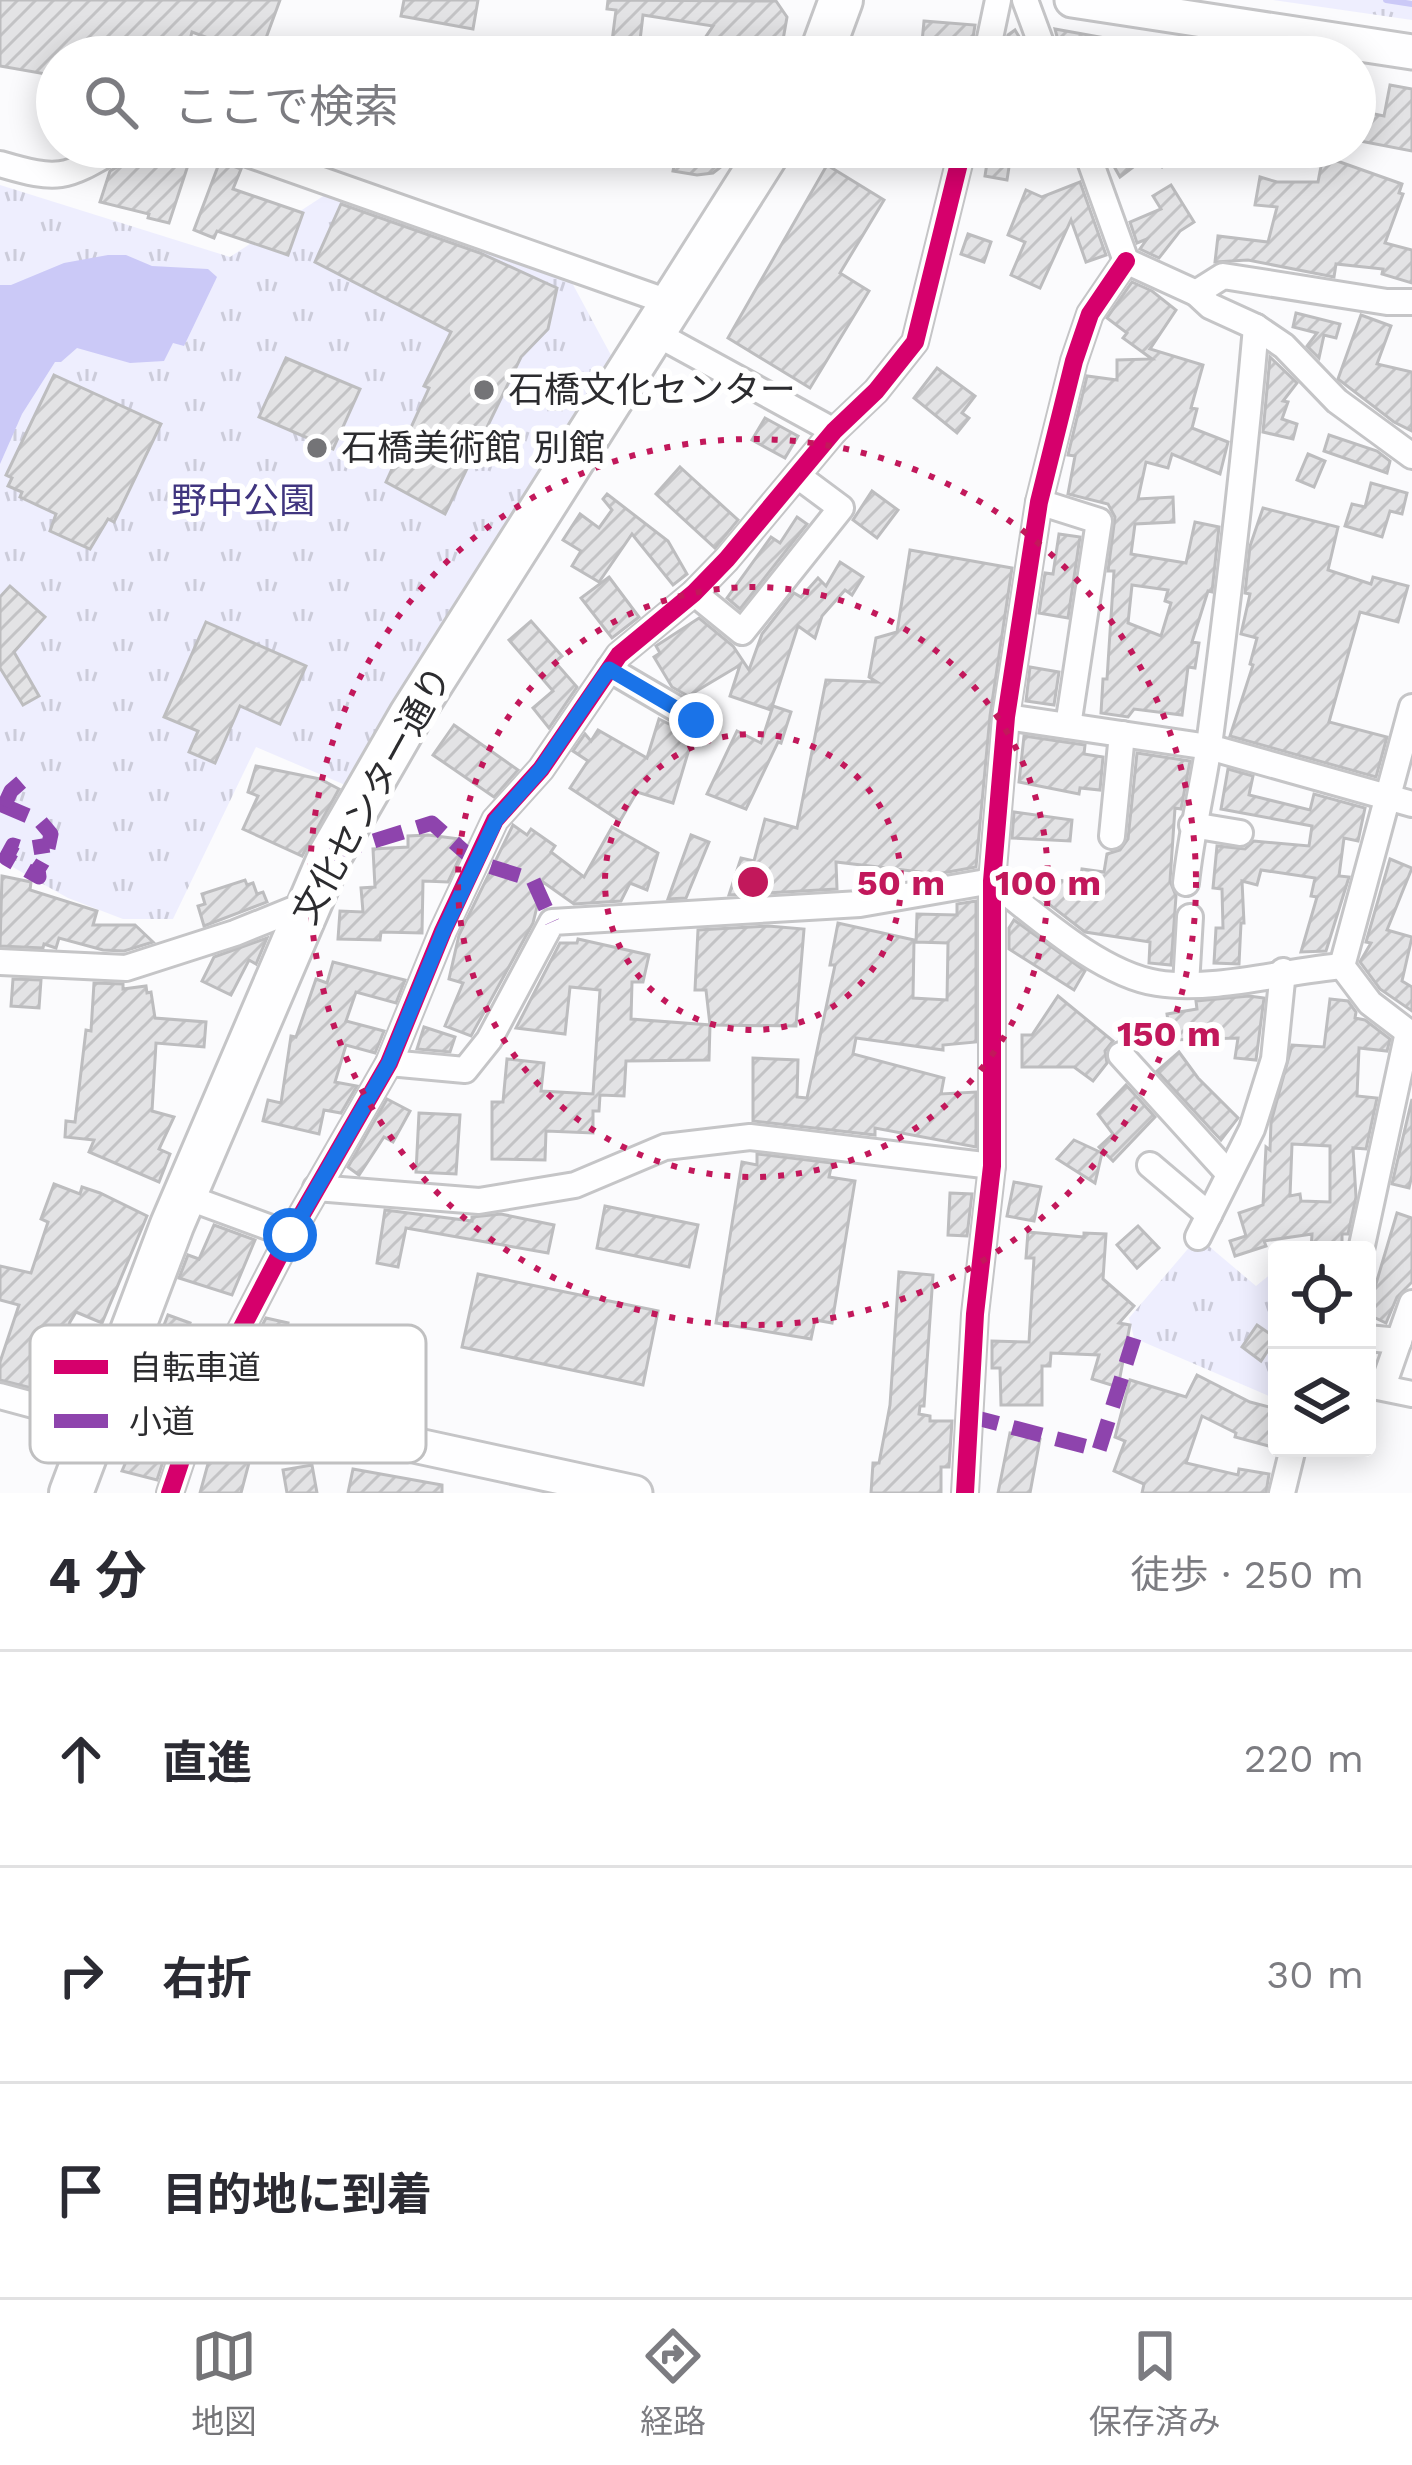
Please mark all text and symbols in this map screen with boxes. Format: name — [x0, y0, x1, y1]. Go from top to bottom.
search box — [36, 36, 1376, 168]
icon: search — [78, 69, 144, 135]
text: ここで検索 — [174, 80, 399, 133]
place label: 石橋文化センター — [508, 369, 796, 411]
marker: 石橋文化センター — [471, 377, 497, 403]
place label: 石橋美術館 別館 — [341, 427, 605, 469]
marker: 石橋美術館 別館 — [304, 435, 330, 461]
park label: 野中公園 — [171, 480, 315, 522]
street label: 文化センター通り — [284, 659, 460, 931]
route end — [669, 693, 723, 747]
centre of rings — [732, 861, 774, 903]
text: 50 m — [857, 862, 945, 904]
text: 100 m — [995, 862, 1101, 904]
text: 150 m — [1117, 1013, 1221, 1055]
route start — [263, 1208, 317, 1262]
map controls — [1268, 1241, 1376, 1457]
button: locate — [1268, 1241, 1376, 1349]
legend — [30, 1325, 426, 1463]
text: 自転車道 — [129, 1348, 261, 1387]
button: layers — [1268, 1349, 1376, 1457]
text: 小道 — [129, 1402, 195, 1441]
text: 4 分 — [48, 1546, 147, 1605]
text: 徒歩 · 250 m — [1130, 1552, 1364, 1597]
icon: ahead — [48, 1726, 114, 1792]
text: 直進 — [162, 1736, 252, 1789]
text: 220 m — [1244, 1736, 1364, 1781]
icon: right — [48, 1942, 114, 2008]
text: 右折 — [162, 1952, 252, 2005]
text: 30 m — [1267, 1952, 1364, 1997]
icon: arrive — [48, 2158, 114, 2224]
text: 目的地に到着 — [162, 2168, 432, 2221]
tab: 地図 — [191, 2323, 257, 2443]
tab: 経路 — [640, 2323, 706, 2443]
tab: 保存済み — [1089, 2323, 1221, 2443]

